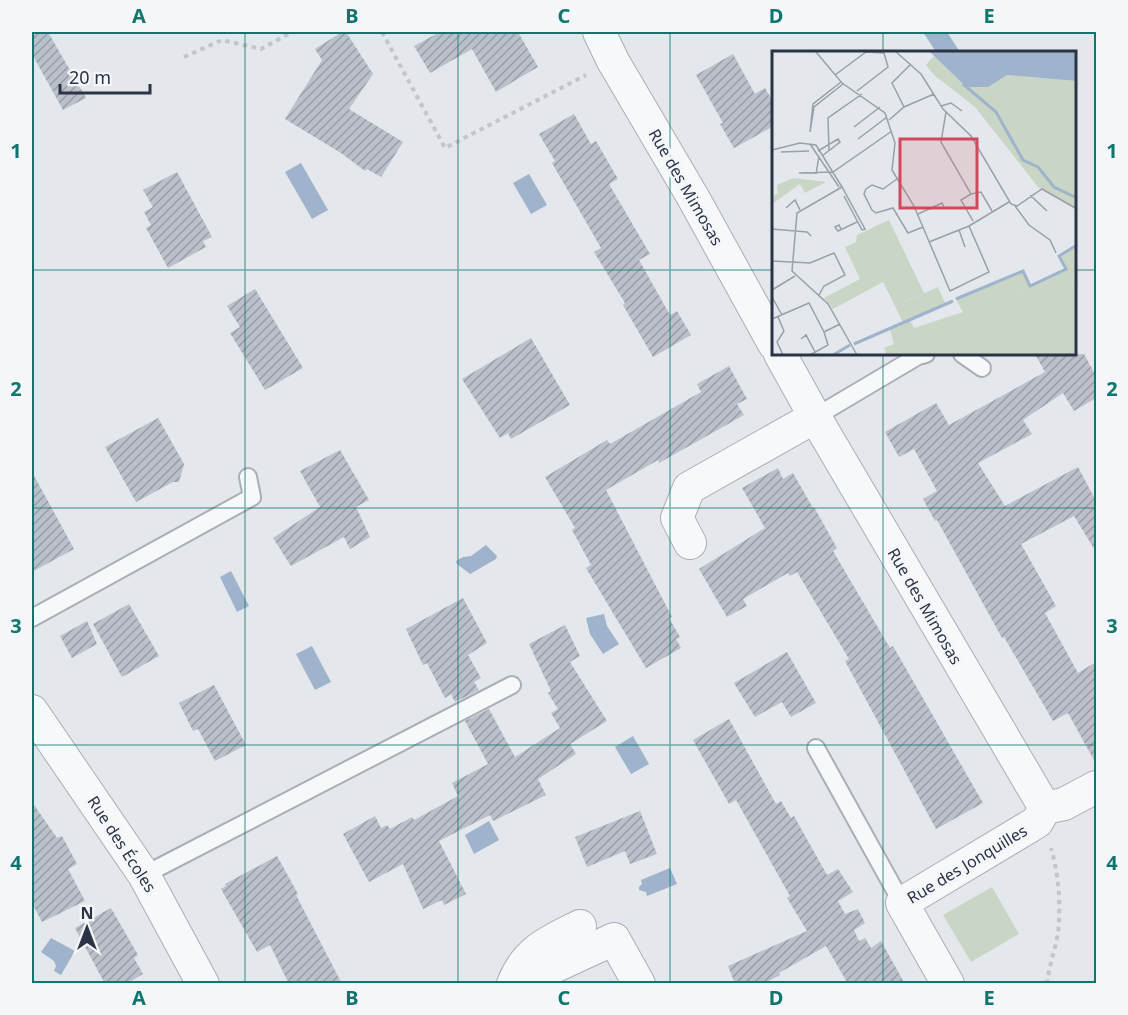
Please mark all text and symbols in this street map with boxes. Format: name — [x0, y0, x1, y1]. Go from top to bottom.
text: A — [132, 2, 146, 29]
text: B — [345, 2, 359, 29]
text: C — [558, 2, 571, 29]
text: D — [769, 2, 783, 29]
text: E — [983, 2, 995, 29]
inset map — [772, 51, 1077, 356]
scale bar — [60, 57, 150, 95]
text: 20 m — [69, 65, 111, 89]
street label: Rue des Mimosas — [644, 125, 728, 249]
text: 1 — [10, 137, 22, 164]
text: 1 — [1106, 137, 1118, 164]
text: 2 — [10, 375, 22, 402]
text: 2 — [1106, 375, 1118, 402]
street label: Rue des Mimosas — [883, 544, 967, 668]
text: 3 — [10, 612, 22, 639]
text: 3 — [1106, 612, 1118, 639]
street label: Rue des Écoles — [83, 792, 161, 896]
street label: Rue des Jonquilles — [903, 819, 1031, 909]
text: 4 — [10, 849, 22, 876]
text: 4 — [1106, 849, 1118, 876]
north arrow — [57, 898, 117, 958]
text: N — [80, 902, 94, 924]
text: A — [132, 984, 146, 1011]
text: B — [345, 984, 359, 1011]
text: C — [558, 984, 571, 1011]
text: D — [769, 984, 783, 1011]
text: E — [983, 984, 995, 1011]

